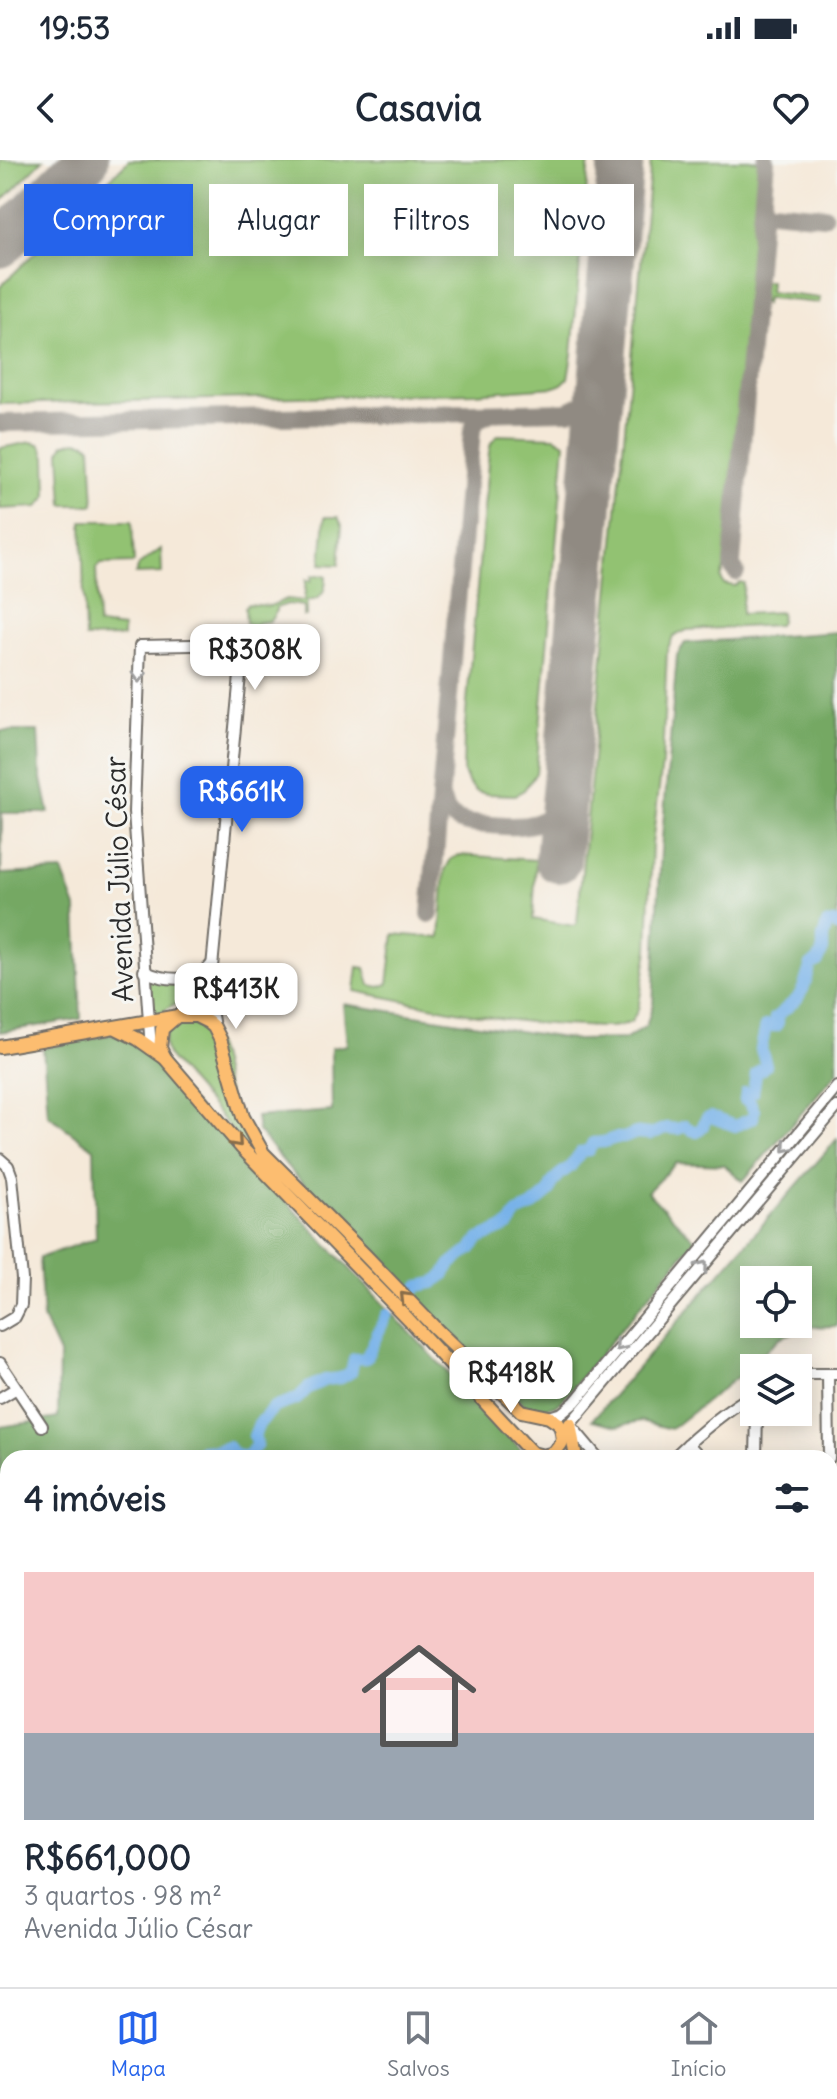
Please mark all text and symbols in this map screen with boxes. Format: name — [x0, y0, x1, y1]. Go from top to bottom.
text: 19:53 — [40, 9, 110, 47]
icon: back — [24, 86, 68, 130]
text: Casavia — [355, 86, 482, 131]
icon: heart — [769, 86, 813, 130]
chip: Comprar — [24, 184, 193, 256]
chip: Alugar — [209, 184, 348, 256]
chip: Filtros — [364, 184, 498, 256]
chip: Novo — [514, 184, 634, 256]
pin: R$308K — [190, 624, 320, 692]
text: R$308K — [208, 633, 302, 666]
one-way arrow — [130, 671, 148, 684]
street label: Avenida Júlio César — [97, 755, 141, 1003]
pin: R$661K — [177, 766, 307, 834]
text: R$661K — [198, 775, 286, 808]
pin: R$413K — [171, 963, 301, 1031]
text: R$413K — [193, 972, 279, 1005]
one-way arrow — [227, 1132, 242, 1147]
one-way arrow — [782, 1138, 797, 1152]
one-way arrow — [693, 1261, 708, 1276]
map controls — [740, 1266, 812, 1426]
button: locate — [740, 1266, 812, 1338]
one-way arrow — [400, 1292, 415, 1306]
one-way arrow — [615, 1337, 630, 1352]
pin: R$418K — [446, 1347, 576, 1415]
button: layers — [740, 1354, 812, 1426]
text: R$418K — [467, 1356, 555, 1389]
icon: filters — [770, 1476, 814, 1520]
text: 4 imóveis — [24, 1477, 166, 1520]
icon: home — [347, 1624, 491, 1768]
text: R$661,000 — [24, 1836, 191, 1879]
text: 3 quartos · 98 m² — [24, 1879, 222, 1912]
text: Avenida Júlio César — [24, 1912, 253, 1945]
tab: Mapa — [111, 2006, 166, 2082]
tab: Salvos — [387, 2006, 450, 2082]
tab: Início — [671, 2006, 726, 2082]

